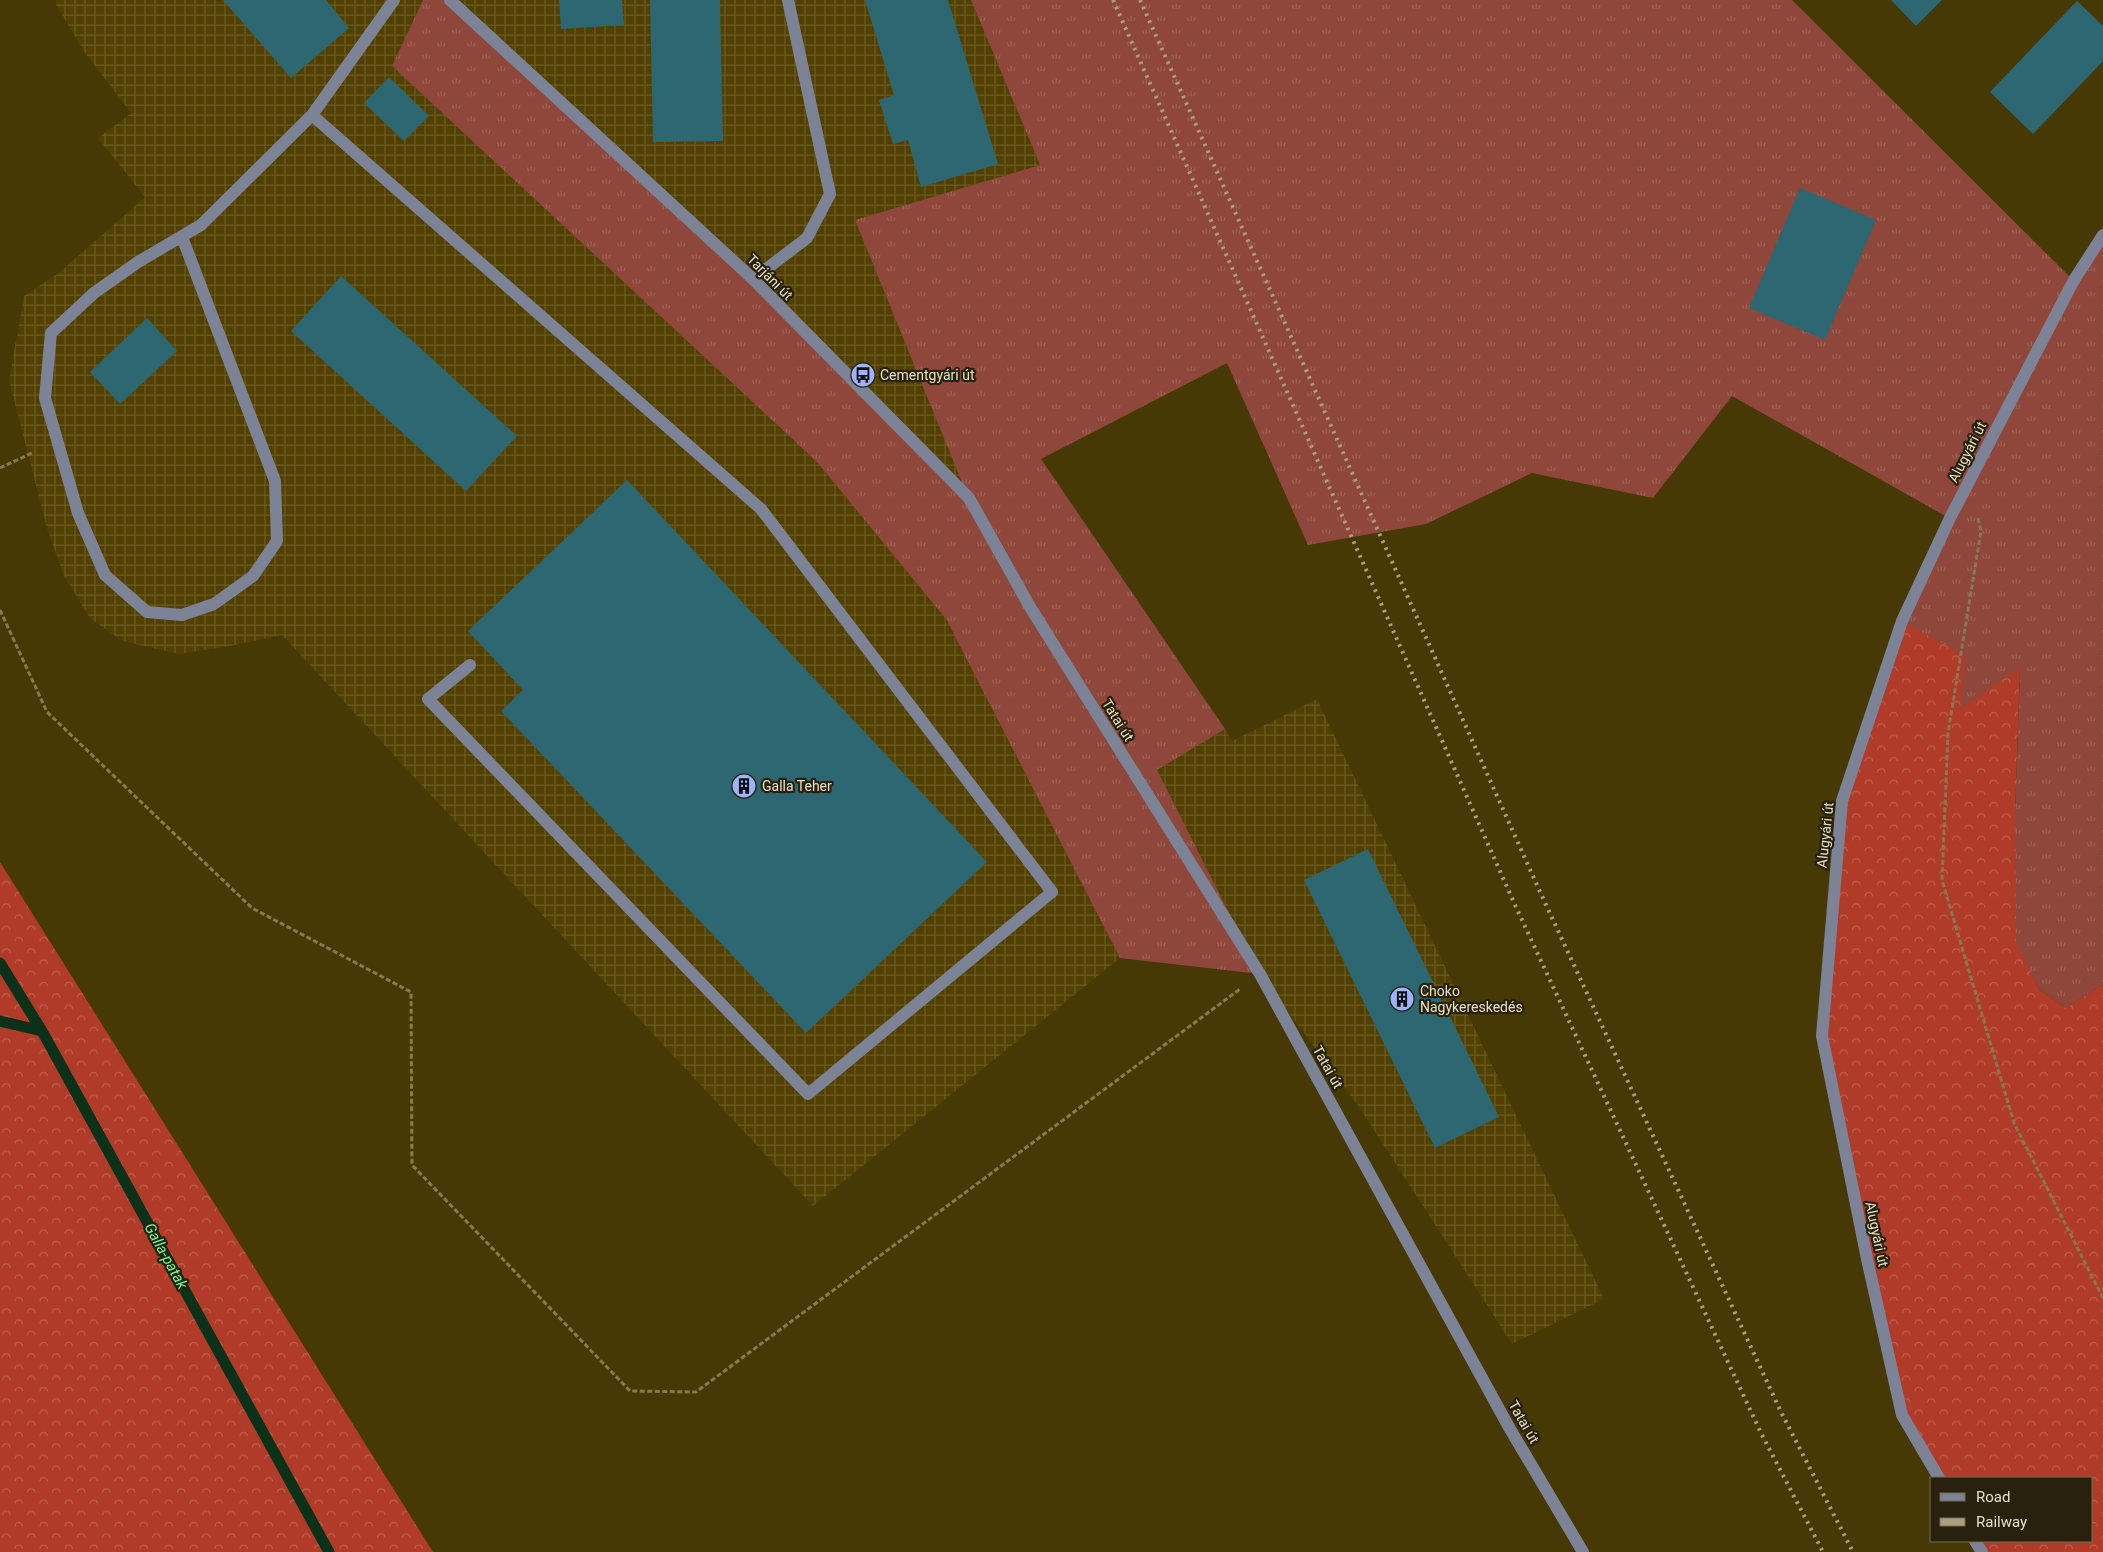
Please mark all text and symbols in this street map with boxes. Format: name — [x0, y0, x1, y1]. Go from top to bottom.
street label: Tarjáni út — [744, 251, 796, 303]
bus stop icon: Cementgyári út — [850, 362, 876, 388]
place label: Cementgyári út — [880, 367, 975, 383]
street label: Alugyári út — [1945, 419, 1989, 485]
street label: Tatai út — [1099, 696, 1137, 744]
building icon: Galla Teher — [731, 773, 757, 799]
place label: Galla Teher — [762, 778, 832, 794]
street label: Alugyári út — [1814, 801, 1836, 869]
place label: Choko Nagykereskedés — [1420, 983, 1523, 1015]
building icon: Choko Nagykereskedés — [1389, 986, 1415, 1012]
street label: Tatai út — [1310, 1043, 1346, 1092]
street label: Alugyári út — [1862, 1200, 1892, 1268]
water label: Galla-patak — [140, 1220, 192, 1293]
street label: Tatai út — [1505, 1398, 1543, 1447]
legend — [1930, 1477, 2093, 1542]
text: Road — [1976, 1488, 2010, 1506]
text: Railway — [1976, 1513, 2027, 1531]

